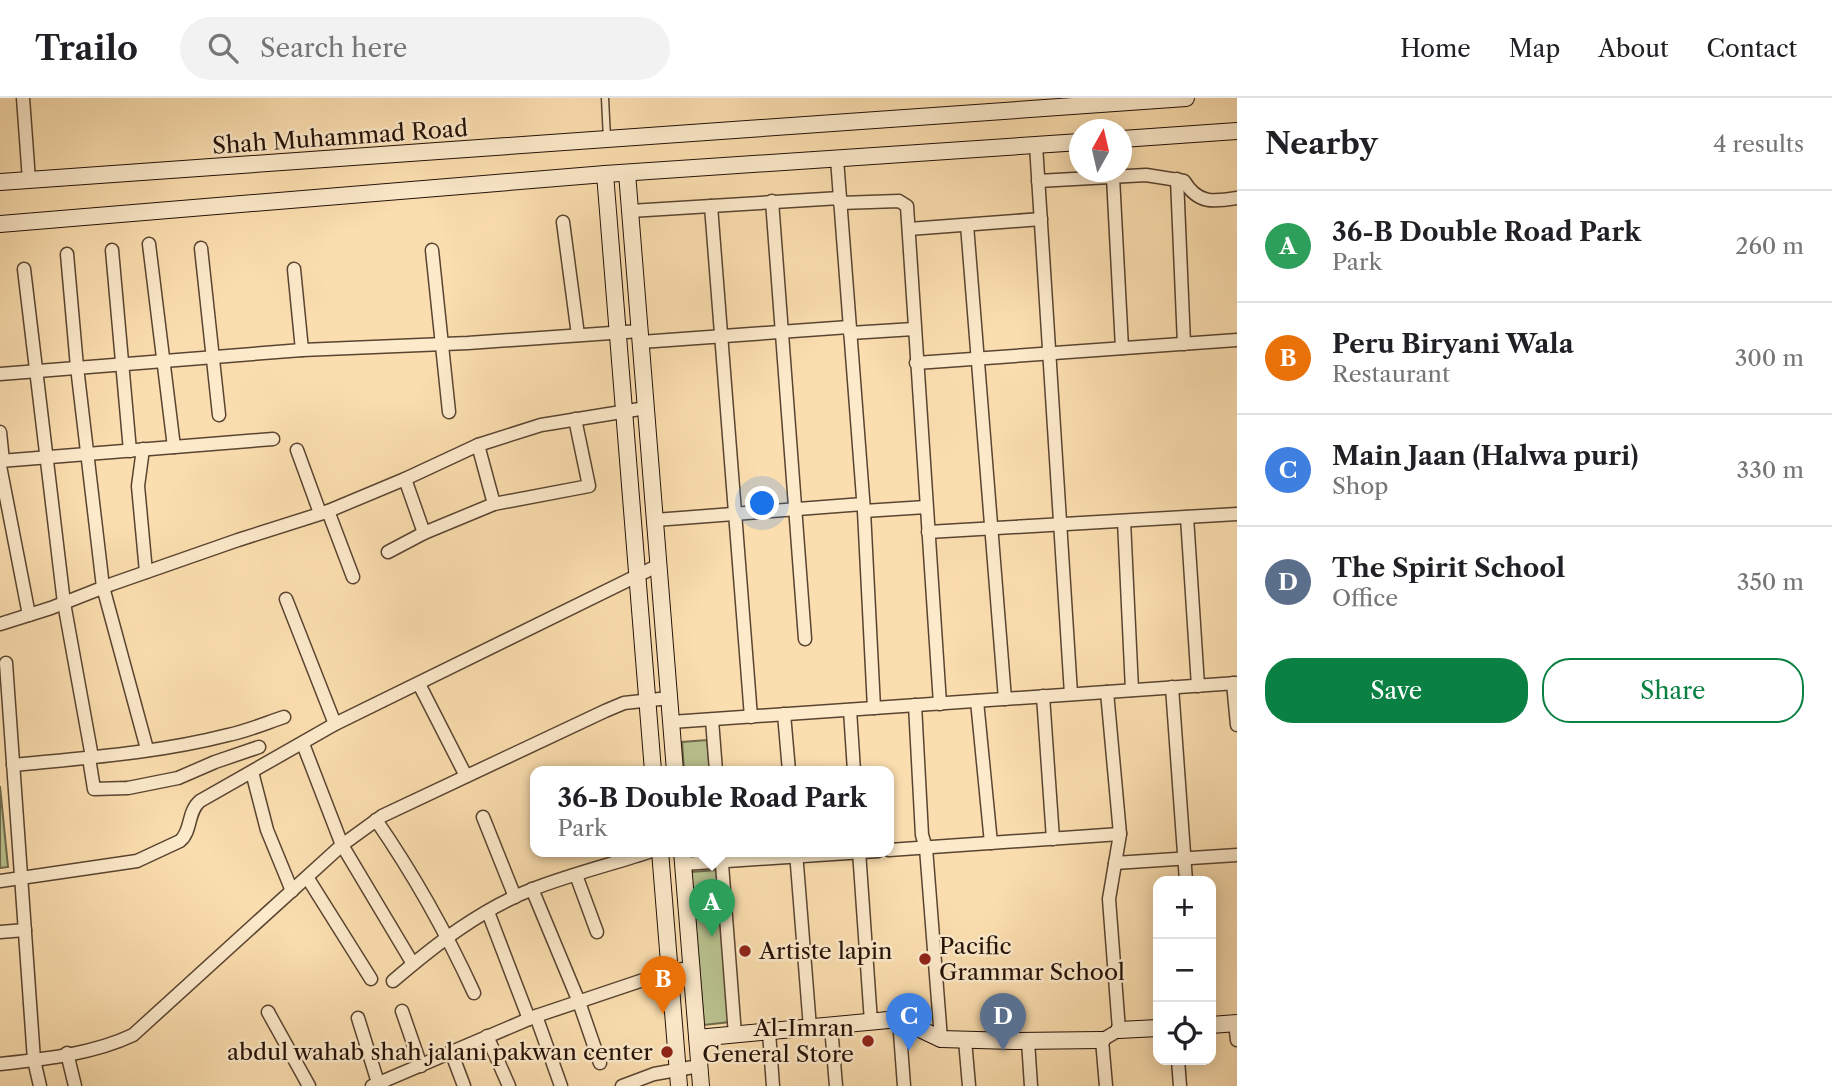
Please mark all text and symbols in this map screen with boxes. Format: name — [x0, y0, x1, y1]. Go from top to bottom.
search box — [180, 17, 670, 80]
text: Trailo — [35, 28, 138, 69]
icon: search — [204, 29, 242, 67]
text: Search here — [260, 32, 407, 64]
text: Home — [1400, 34, 1471, 63]
text: Map — [1509, 34, 1560, 63]
text: About — [1598, 34, 1669, 63]
text: Contact — [1707, 34, 1797, 63]
street label: Shah Muhammad Road — [211, 114, 469, 160]
north arrow — [1069, 119, 1132, 182]
text: Nearby — [1265, 125, 1378, 162]
text: 4 results — [1713, 130, 1804, 158]
text: 36-B Double Road Park — [1332, 216, 1641, 248]
text: A — [1279, 232, 1297, 260]
text: 260 m — [1735, 232, 1804, 260]
text: Park — [1332, 248, 1382, 276]
text: Peru Biryani Wala — [1332, 328, 1574, 360]
text: B — [1279, 344, 1297, 372]
text: 300 m — [1735, 344, 1804, 372]
text: Restaurant — [1332, 360, 1450, 388]
text: Main Jaan (Halwa puri) — [1332, 440, 1638, 472]
text: C — [1279, 456, 1297, 484]
text: 330 m — [1737, 456, 1804, 484]
text: Shop — [1332, 472, 1388, 500]
your location — [745, 486, 779, 520]
text: The Spirit School — [1332, 552, 1565, 584]
text: D — [1278, 568, 1298, 596]
text: 350 m — [1737, 568, 1804, 596]
text: Office — [1332, 584, 1398, 612]
button: Save — [1265, 658, 1528, 723]
button: Share — [1542, 658, 1804, 723]
popup — [530, 766, 894, 857]
text: 36-B Double Road Park — [557, 782, 867, 814]
text: Park — [557, 814, 607, 842]
map controls — [1153, 876, 1216, 1065]
button: + — [1153, 876, 1216, 939]
pin: A — [689, 879, 735, 937]
place label: Pacific Grammar School — [939, 932, 1125, 986]
place label: Artiste lapin — [758, 937, 892, 965]
button: − — [1153, 939, 1216, 1002]
marker: Artiste lapin — [737, 943, 753, 959]
marker: Pacific Grammar School — [917, 951, 933, 967]
pin: B — [640, 956, 686, 1014]
pin: C — [886, 993, 932, 1051]
pin: D — [980, 993, 1026, 1051]
button: locate — [1153, 1002, 1216, 1065]
place label: Al-Imran General Store — [702, 1014, 854, 1068]
marker: Al-Imran General Store — [860, 1033, 876, 1049]
place label: abdul wahab shah jalani pakwan center — [227, 1038, 653, 1066]
marker: abdul wahab shah jalani pakwan center — [659, 1044, 675, 1060]

